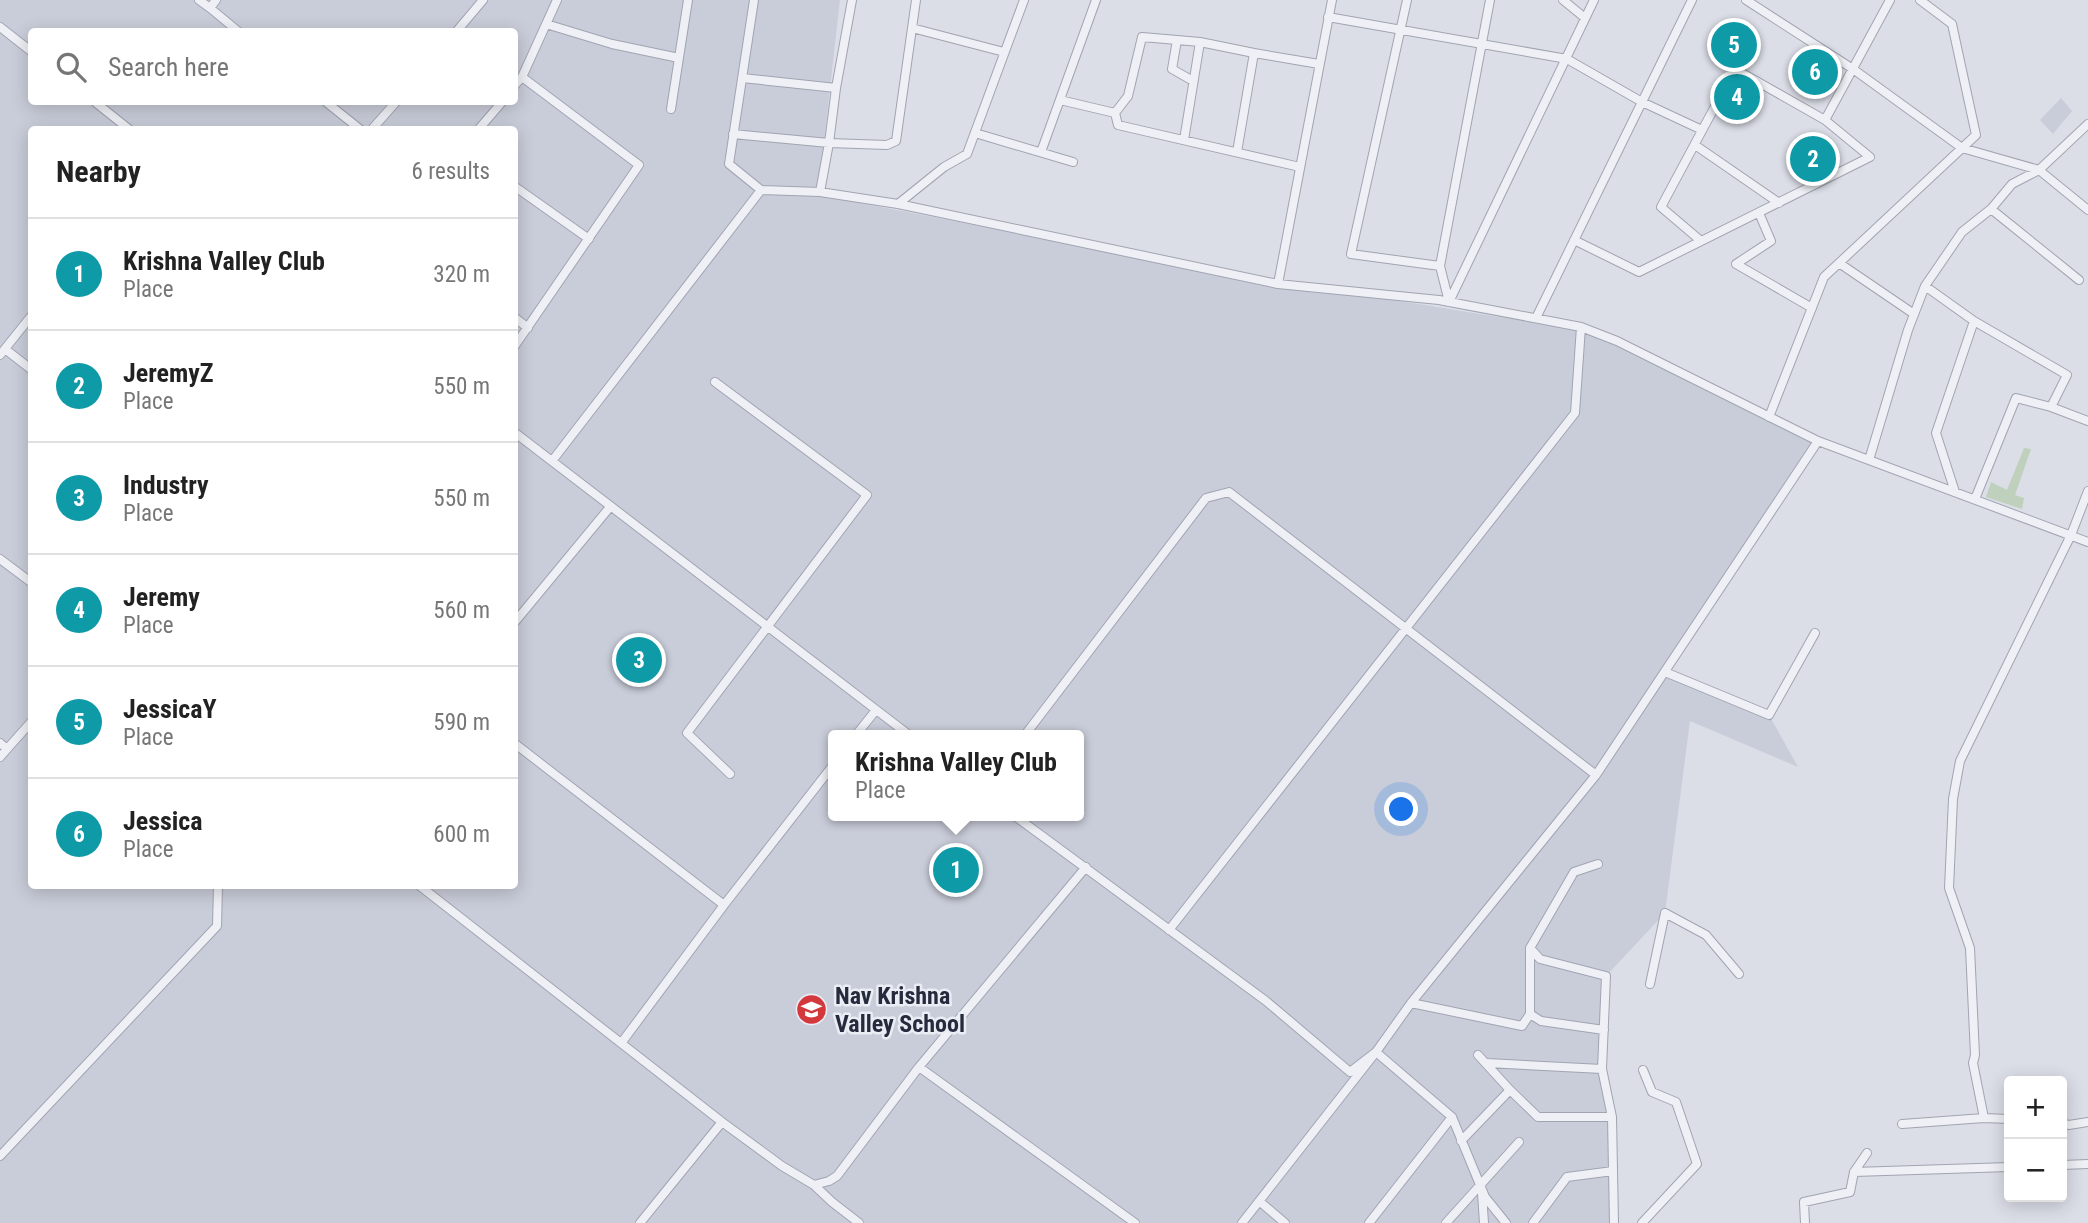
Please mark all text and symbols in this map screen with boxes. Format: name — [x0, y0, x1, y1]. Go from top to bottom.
pin: 5 — [1711, 19, 1757, 71]
search box — [28, 28, 518, 105]
pin: 6 — [1792, 46, 1838, 98]
icon: search — [52, 48, 90, 86]
text: Search here — [108, 52, 229, 82]
pin: 4 — [1714, 71, 1760, 123]
pin: 2 — [1790, 133, 1836, 185]
text: Nearby — [56, 154, 141, 189]
text: 6 results — [412, 158, 490, 185]
text: Krishna Valley Club — [123, 246, 325, 276]
text: 1 — [73, 261, 85, 288]
text: 320 m — [433, 261, 490, 288]
text: Place — [123, 276, 173, 303]
text: JeremyZ — [123, 358, 214, 388]
text: 2 — [73, 373, 85, 400]
text: 550 m — [433, 373, 490, 400]
text: Place — [123, 388, 173, 415]
text: Industry — [123, 470, 209, 500]
text: 3 — [73, 485, 85, 512]
text: 550 m — [433, 485, 490, 512]
text: Place — [123, 500, 173, 527]
text: Jeremy — [123, 582, 200, 612]
text: 4 — [73, 597, 85, 624]
text: 560 m — [433, 597, 490, 624]
text: Place — [123, 612, 173, 639]
pin: 3 — [616, 634, 662, 686]
text: JessicaY — [123, 694, 217, 724]
text: 5 — [73, 709, 85, 736]
text: 590 m — [433, 709, 490, 736]
text: Place — [123, 724, 173, 751]
popup — [828, 730, 1084, 821]
text: Krishna Valley Club — [855, 747, 1057, 777]
text: Place — [855, 777, 906, 804]
your location — [1384, 792, 1418, 826]
text: Jessica — [123, 806, 203, 836]
text: 6 — [73, 821, 85, 848]
text: 600 m — [433, 821, 490, 848]
text: Place — [123, 836, 173, 863]
pin: 1 — [933, 844, 979, 896]
place label: Nav Krishna Valley School — [835, 982, 965, 1038]
school or university icon: Nav Krishna Valley School — [795, 993, 829, 1027]
map controls — [2004, 1076, 2067, 1202]
button: + — [2004, 1076, 2067, 1139]
button: − — [2004, 1139, 2067, 1202]

